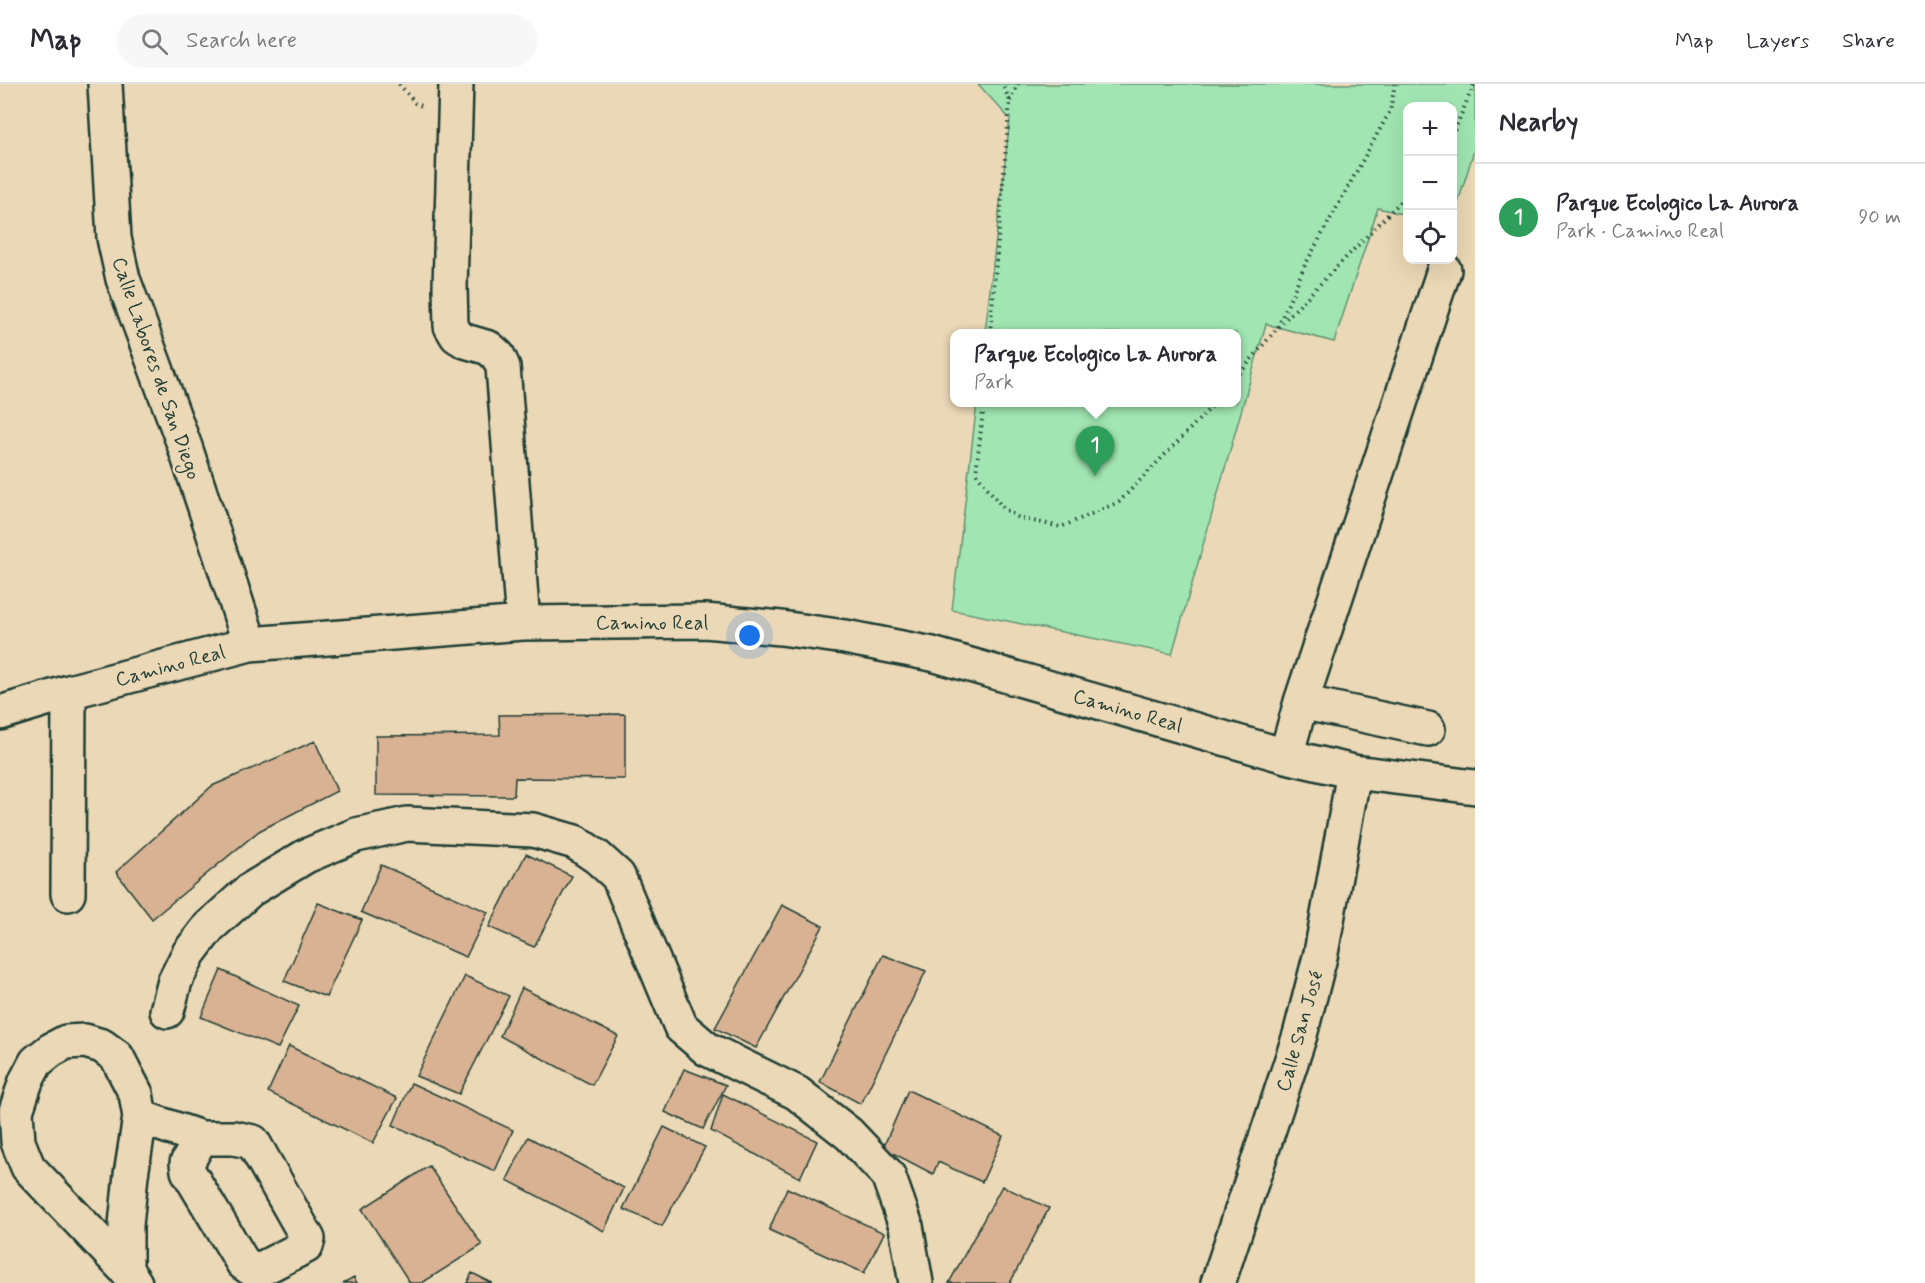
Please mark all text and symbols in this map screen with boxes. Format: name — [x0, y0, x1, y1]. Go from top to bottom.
search box — [117, 14, 537, 68]
text: Map — [30, 23, 81, 60]
icon: search — [138, 25, 171, 58]
text: Search here — [186, 27, 297, 55]
text: Map — [1675, 27, 1713, 55]
text: Layers — [1746, 27, 1809, 55]
text: Share — [1842, 27, 1895, 55]
map controls — [1403, 102, 1457, 264]
button: + — [1403, 102, 1457, 156]
text: Nearby — [1499, 106, 1578, 140]
button: − — [1403, 156, 1457, 210]
text: Parque Ecologico La Aurora — [1556, 190, 1799, 218]
text: 1 — [1514, 204, 1523, 231]
text: 90 m — [1858, 204, 1901, 231]
button: locate — [1403, 210, 1457, 264]
text: Park · Camino Real — [1556, 218, 1724, 245]
street label: Calle Labores de San Diego — [104, 254, 206, 484]
popup — [950, 329, 1241, 407]
text: Parque Ecologico La Aurora — [974, 341, 1217, 369]
text: Park — [974, 369, 1014, 396]
pin: 1 — [1076, 426, 1114, 476]
street label: Camino Real — [596, 610, 708, 637]
your location — [735, 621, 764, 650]
street label: Camino Real — [113, 639, 228, 694]
street label: Camino Real — [1070, 683, 1186, 740]
street label: Calle San José — [1270, 968, 1331, 1095]

